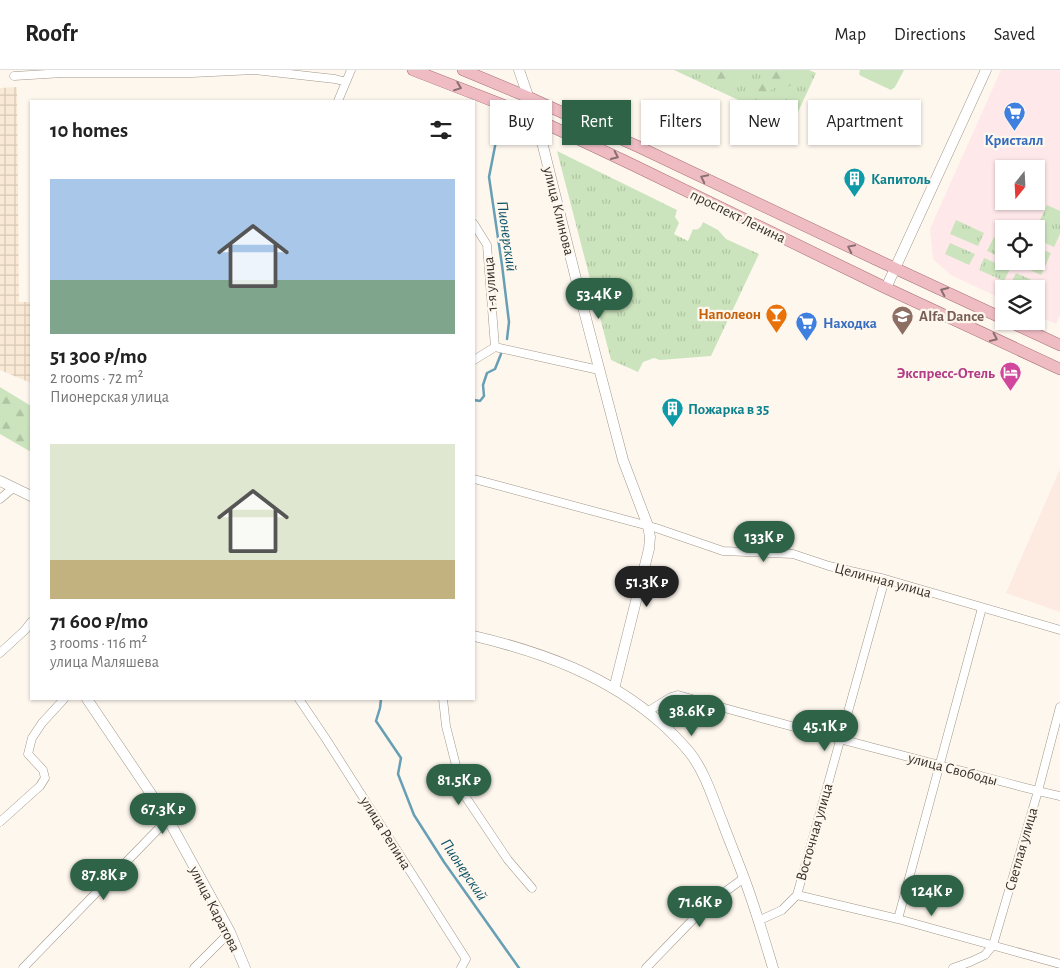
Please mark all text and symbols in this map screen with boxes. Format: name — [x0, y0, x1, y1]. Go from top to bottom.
text: Roofr — [25, 22, 78, 46]
text: Map — [835, 26, 866, 44]
text: Directions — [894, 26, 966, 44]
text: Saved — [994, 26, 1035, 44]
one-way arrow — [453, 81, 462, 92]
chip: Buy — [490, 100, 552, 145]
chip: Rent — [562, 100, 631, 145]
chip: Filters — [641, 100, 720, 145]
chip: New — [730, 100, 798, 145]
chip: Apartment — [808, 100, 921, 145]
supermarket icon: Кристалл — [1002, 100, 1026, 131]
icon: filters — [427, 116, 455, 144]
text: 10 homes — [50, 120, 128, 141]
place label: Кристалл — [985, 133, 1043, 148]
one-way arrow — [610, 150, 619, 160]
north arrow — [995, 160, 1045, 210]
map controls — [995, 160, 1045, 330]
street label: улица Клинова — [540, 164, 577, 257]
building icon: Капитоль — [843, 167, 867, 198]
place label: Капитоль — [871, 172, 931, 187]
one-way arrow — [701, 174, 710, 184]
street label: проспект Ленина — [688, 187, 788, 246]
water label: Пионерский — [493, 200, 520, 273]
icon: home — [208, 211, 298, 301]
button: locate — [995, 220, 1045, 270]
one-way arrow — [847, 244, 856, 254]
street label: 1-я улица — [481, 256, 500, 312]
pin: 53.4K ₽ — [553, 278, 645, 320]
button: layers — [995, 280, 1045, 330]
text: 53.4K ₽ — [577, 286, 621, 302]
one-way arrow — [940, 287, 949, 298]
bar icon: Наполеон — [765, 302, 789, 333]
school or university icon: Alfa Dance — [891, 304, 915, 335]
place label: Наполеон — [698, 307, 761, 322]
place label: Alfa Dance — [919, 309, 984, 324]
supermarket icon: Находка — [795, 311, 819, 342]
place label: Находка — [823, 316, 877, 331]
one-way arrow — [989, 332, 998, 342]
text: 51 300 ₽/mo — [50, 346, 147, 367]
hotel icon: Экспресс-Отель — [999, 361, 1023, 392]
place label: Экспресс-Отель — [897, 366, 995, 381]
text: 2 rooms · 72 m² — [50, 370, 143, 386]
text: Пионерская улица — [50, 389, 169, 405]
building icon: Пожарка в 35 — [660, 397, 684, 428]
place label: Пожарка в 35 — [688, 402, 769, 417]
icon: home — [208, 476, 298, 566]
pin: 133K ₽ — [723, 520, 805, 563]
text: 133K ₽ — [745, 529, 783, 545]
street label: Целинная улица — [833, 560, 933, 601]
pin: 51.3K ₽ — [601, 566, 693, 608]
text: 51.3K ₽ — [626, 574, 668, 590]
text: 71 600 ₽/mo — [50, 611, 148, 632]
text: 3 rooms · 116 m² — [50, 635, 147, 651]
text: улица Маляшева — [50, 654, 159, 670]
pin: 38.6K ₽ — [646, 694, 738, 737]
text: 38.6K ₽ — [669, 703, 715, 719]
pin: 45.1K ₽ — [779, 710, 871, 752]
text: 45.1K ₽ — [803, 718, 847, 734]
street label: улица Свободы — [906, 750, 999, 789]
pin: 81.5K ₽ — [413, 764, 505, 806]
text: 81.5K ₽ — [437, 772, 481, 788]
street label: Восточная улица — [793, 781, 836, 883]
pin: 67.3K ₽ — [117, 792, 209, 835]
street label: улица Репина — [357, 793, 414, 872]
text: 67.3K ₽ — [141, 801, 185, 817]
street label: Светлая улица — [1002, 806, 1041, 892]
water label: Пионерский — [437, 836, 491, 904]
pin: 87.8K ₽ — [58, 858, 150, 901]
street label: улица Каратова — [186, 863, 243, 955]
text: 87.8K ₽ — [81, 867, 127, 883]
pin: 124K ₽ — [891, 874, 973, 917]
text: 124K ₽ — [912, 883, 952, 899]
pin: 71.6K ₽ — [654, 886, 746, 928]
text: 71.6K ₽ — [678, 894, 722, 910]

